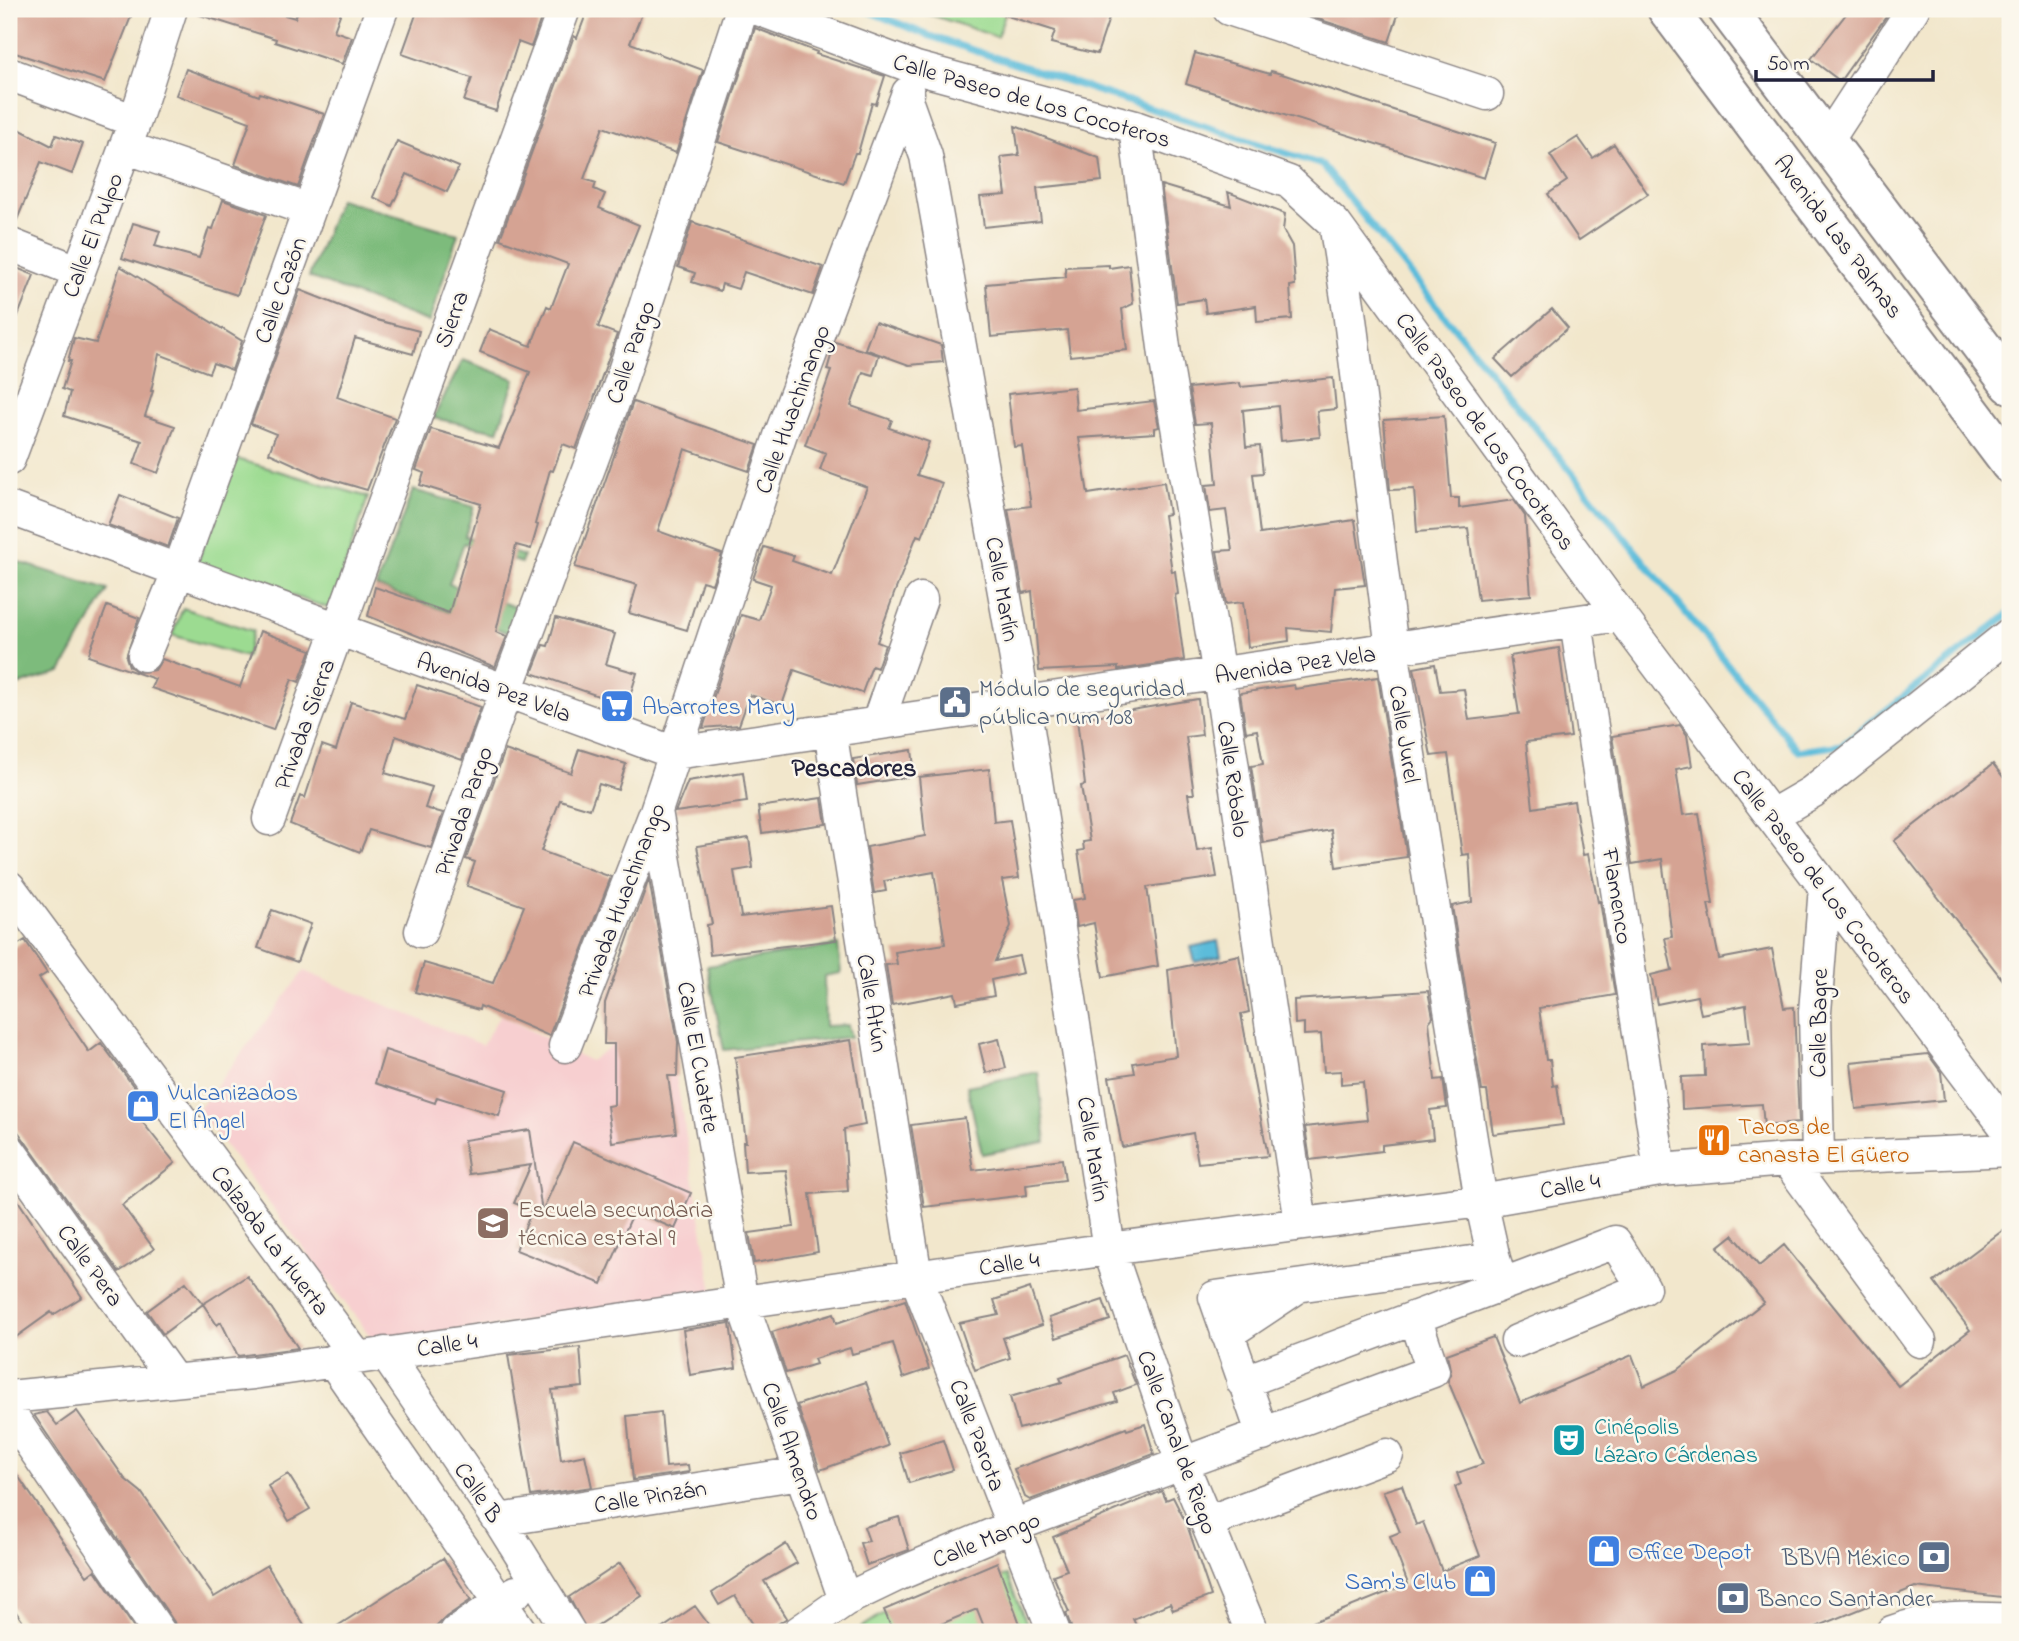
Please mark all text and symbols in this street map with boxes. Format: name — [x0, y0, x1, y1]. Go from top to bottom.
scale bar — [1756, 38, 1933, 82]
street label: Calle Paseo de Los Cocoteros — [888, 46, 1174, 159]
text: 50 m — [1767, 50, 1810, 80]
street label: Avenida Las Palmas — [1764, 148, 1910, 327]
street label: Calle El Pulpo — [54, 168, 134, 303]
street label: Calle Cazón — [247, 232, 318, 349]
street label: Sierra — [427, 286, 480, 353]
street label: Calle Pargo — [598, 296, 666, 409]
street label: Calle Paseo de Los Cocoteros — [1385, 306, 1583, 559]
street label: Calle Huachinango — [747, 320, 841, 499]
street label: Calle Marlín — [974, 534, 1027, 645]
street label: Avenida Pez Vela — [1212, 638, 1378, 695]
street label: Avenida Pez Vela — [411, 645, 575, 734]
street label: Privada Sierra — [266, 654, 346, 795]
place label: Módulo de seguridad pública num 108 — [979, 673, 1186, 736]
public building icon: Módulo de seguridad pública num 108 — [936, 683, 974, 721]
street label: Calle Jurel — [1378, 683, 1428, 786]
supermarket icon: Abarrotes Mary — [598, 687, 636, 725]
place label: Abarrotes Mary — [642, 691, 795, 727]
street label: Calle Róbalo — [1206, 718, 1257, 840]
street label: Privada Pargo — [427, 742, 504, 881]
district label: Pescadores — [791, 751, 917, 789]
street label: Calle Paseo de Los Cocoteros — [1722, 762, 1922, 1013]
street label: Privada Huachinango — [570, 799, 677, 1003]
street label: Flamenco — [1591, 845, 1640, 947]
street label: Calle Atún — [845, 952, 896, 1055]
street label: Calle Bagre — [1802, 968, 1839, 1078]
street label: Calle El Cuatete — [666, 979, 727, 1136]
place label: Vulcanizados El Ángel — [167, 1077, 298, 1140]
shop icon: Vulcanizados El Ángel — [124, 1087, 162, 1125]
street label: Calle Marlín — [1066, 1094, 1117, 1205]
place label: Tacos de canasta El Güero — [1738, 1111, 1910, 1174]
restaurant icon: Tacos de canasta El Güero — [1695, 1121, 1733, 1159]
street label: Calzada La Huerta — [201, 1159, 337, 1324]
street label: Calle 4 — [1537, 1165, 1604, 1210]
place label: Escuela secundaria técnica estatal 9 — [518, 1194, 713, 1257]
school or university icon: Escuela secundaria técnica estatal 9 — [474, 1204, 512, 1242]
street label: Calle Pera — [47, 1218, 131, 1315]
street label: Calle 4 — [977, 1244, 1042, 1287]
street label: Calle 4 — [415, 1325, 480, 1368]
street label: Calle Canal de Riego — [1126, 1346, 1225, 1540]
street label: Calle Parota — [938, 1375, 1013, 1497]
street label: Calle Almendro — [751, 1378, 831, 1526]
place label: Cinépolis Lázaro Cárdenas — [1594, 1411, 1758, 1474]
theatre icon: Cinépolis Lázaro Cárdenas — [1550, 1421, 1588, 1459]
street label: Calle B — [444, 1456, 510, 1531]
street label: Calle Pinzán — [592, 1472, 709, 1525]
street label: Calle Mango — [928, 1504, 1046, 1579]
shop icon: Office Depot — [1585, 1532, 1623, 1570]
place label: Office Depot — [1628, 1536, 1752, 1571]
bank icon: BBVA México — [1915, 1538, 1953, 1576]
place label: BBVA México — [1781, 1542, 1910, 1577]
shop icon: Sam's Club — [1461, 1562, 1499, 1600]
place label: Sam's Club — [1345, 1566, 1456, 1601]
bank icon: Banco Santander — [1714, 1579, 1752, 1617]
place label: Banco Santander — [1757, 1583, 1933, 1618]

